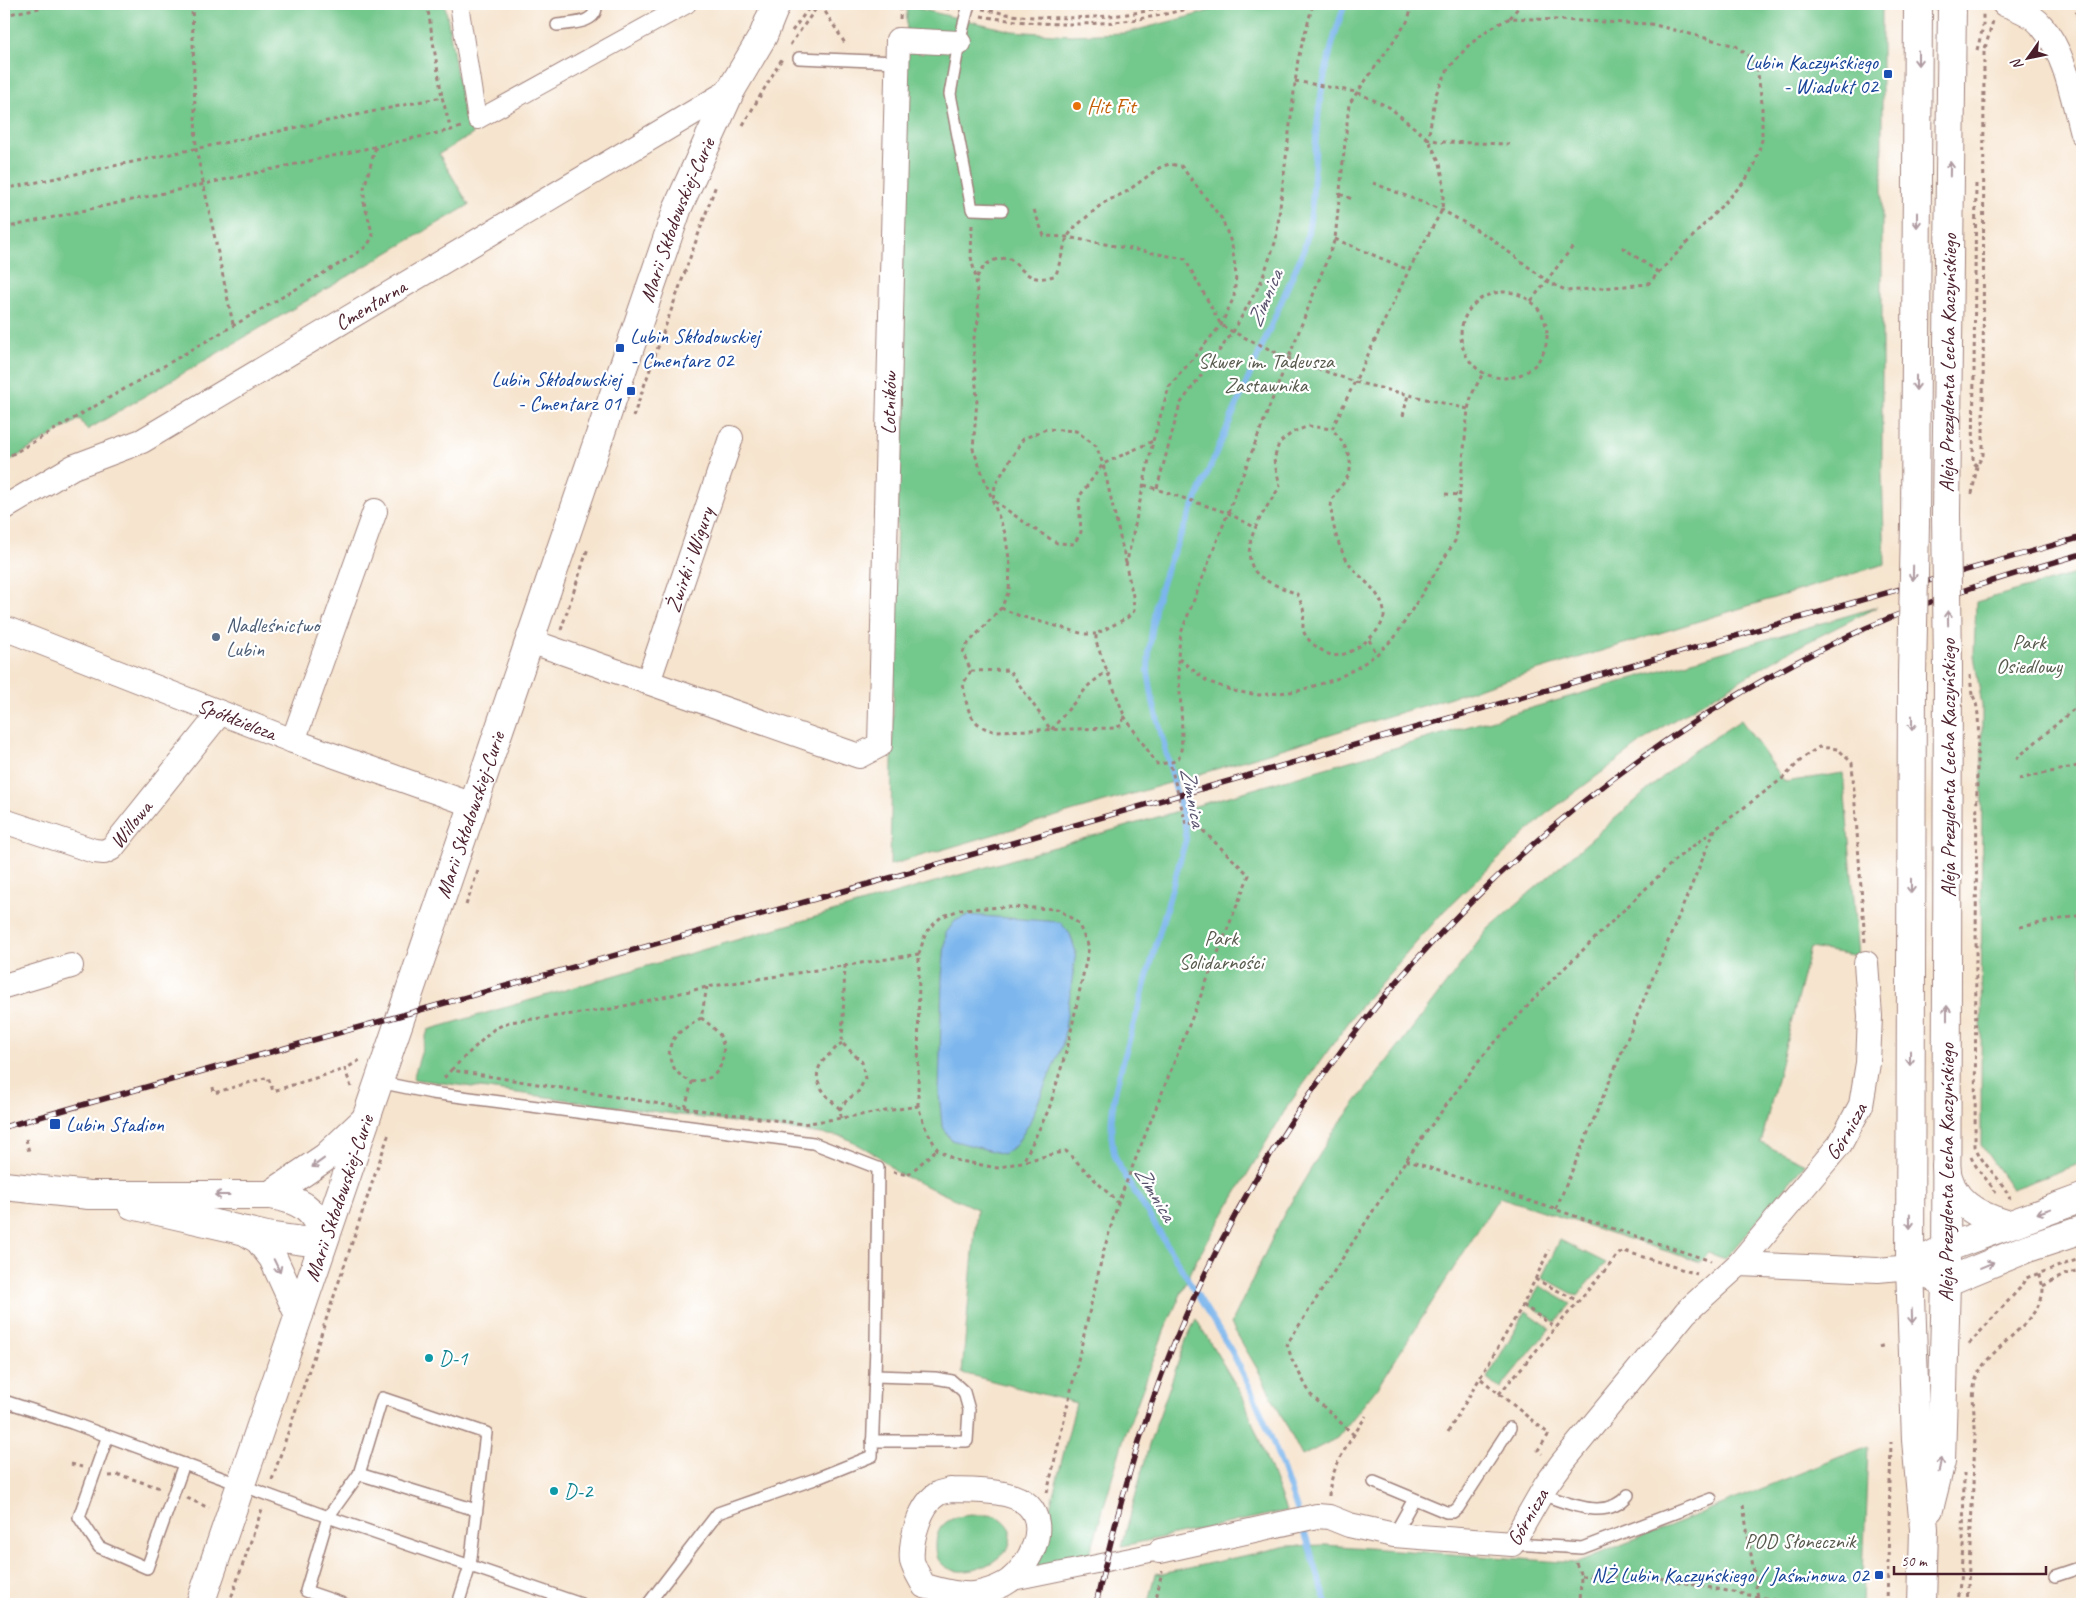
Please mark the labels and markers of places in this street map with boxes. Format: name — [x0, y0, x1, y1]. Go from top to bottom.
place label: Lubin Kaczyńskiego - Wiadukt 02 — [1745, 49, 1880, 99]
marker: Lubin Kaczyńskiego - Wiadukt 02 — [1882, 68, 1894, 80]
place label: Hit Fit — [1087, 93, 1138, 119]
marker: Hit Fit — [1071, 100, 1083, 112]
place label: Lubin Skłodowskiej - Cmentarz 02 — [630, 323, 762, 373]
marker: Lubin Skłodowskiej - Cmentarz 02 — [614, 342, 626, 354]
place label: Lubin Skłodowskiej - Cmentarz 01 — [491, 366, 624, 416]
marker: Lubin Skłodowskiej - Cmentarz 01 — [625, 385, 637, 397]
place label: Nadleśnictwo Lubin — [226, 612, 322, 662]
marker: Nadleśnictwo Lubin — [210, 631, 222, 643]
place label: Lubin Stadion — [66, 1111, 165, 1137]
marker: Lubin Stadion — [48, 1117, 62, 1131]
place label: D-1 — [439, 1345, 469, 1371]
marker: D-1 — [423, 1352, 435, 1364]
place label: D-2 — [564, 1478, 594, 1504]
marker: D-2 — [548, 1485, 560, 1497]
place label: NŻ Lubin Kaczyńskiego / Jaśminowa 02 — [1592, 1562, 1871, 1588]
marker: NŻ Lubin Kaczyńskiego / Jaśminowa 02 — [1873, 1569, 1885, 1581]

